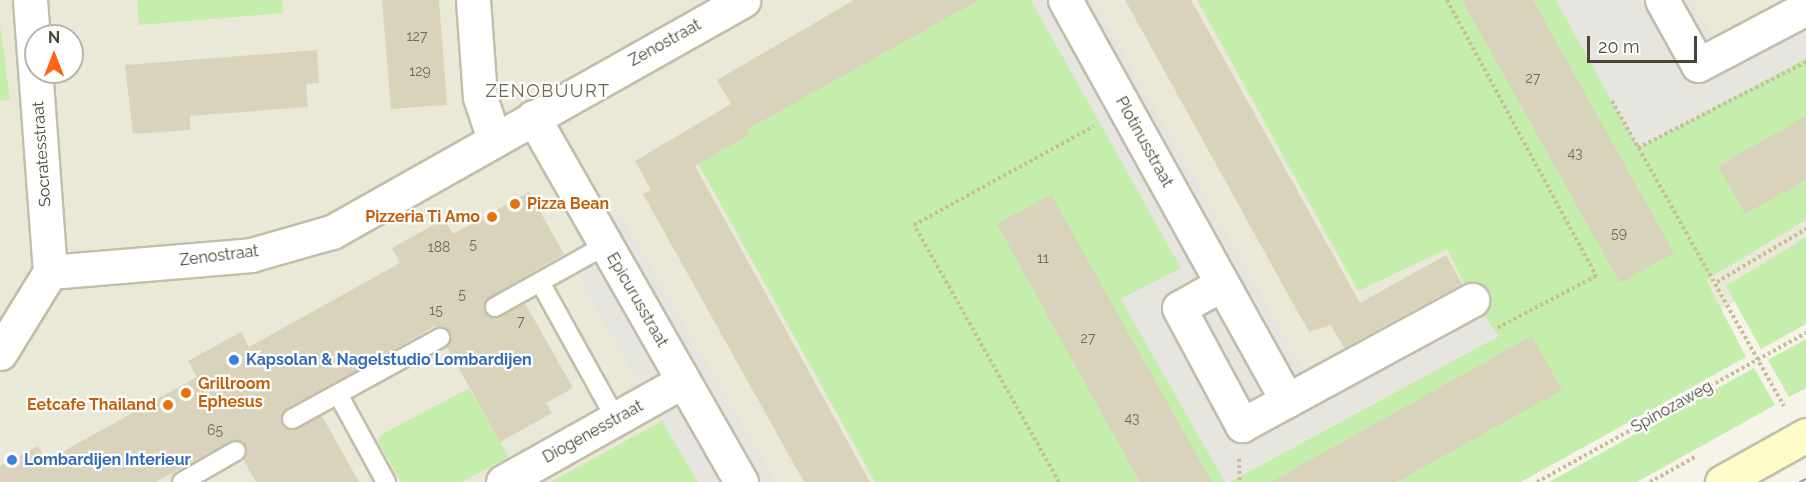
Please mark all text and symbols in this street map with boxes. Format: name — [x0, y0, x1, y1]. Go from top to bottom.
street label: Zenostraat — [626, 15, 704, 71]
north arrow — [24, 24, 84, 84]
scale bar — [1590, 24, 1700, 62]
text: N — [48, 28, 60, 47]
house number: 127 — [407, 28, 427, 44]
text: 20 m — [1598, 36, 1640, 57]
house number: 129 — [409, 63, 431, 79]
house number: 27 — [1526, 70, 1540, 86]
district label: ZENOBUURT — [486, 80, 610, 102]
street label: Plotinusstraat — [1111, 93, 1177, 191]
street label: Socratesstraat — [29, 100, 55, 208]
house number: 43 — [1567, 145, 1583, 161]
place label: Pizza Bean — [527, 194, 609, 214]
marker: Pizza Bean — [508, 197, 522, 211]
place label: Pizzeria Ti Amo — [364, 207, 480, 227]
marker: Pizzeria Ti Amo — [485, 210, 499, 224]
house number: 59 — [1611, 225, 1627, 241]
house number: 5 — [469, 236, 477, 252]
house number: 188 — [428, 239, 450, 255]
street label: Zenostraat — [178, 242, 260, 270]
street label: Epicurusstraat — [602, 249, 672, 351]
house number: 11 — [1037, 250, 1049, 266]
house number: 5 — [458, 286, 466, 302]
house number: 15 — [429, 302, 443, 318]
house number: 7 — [517, 313, 525, 329]
house number: 27 — [1081, 330, 1095, 346]
place label: Kapsolan & Nagelstudio Lombardijen — [246, 350, 532, 370]
marker: Kapsolan & Nagelstudio Lombardijen — [227, 353, 241, 367]
place label: Grillroom Ephesus — [198, 374, 270, 412]
street label: Spinozaweg — [1628, 377, 1716, 437]
marker: Grillroom Ephesus — [179, 386, 193, 400]
place label: Eetcafe Thailand — [27, 395, 156, 415]
street label: Diogenesstraat — [540, 397, 646, 467]
marker: Eetcafe Thailand — [161, 398, 175, 412]
house number: 43 — [1124, 410, 1140, 426]
house number: 65 — [207, 422, 223, 438]
place label: Lombardijen Interieur — [24, 450, 191, 470]
marker: Lombardijen Interieur — [5, 453, 19, 467]

